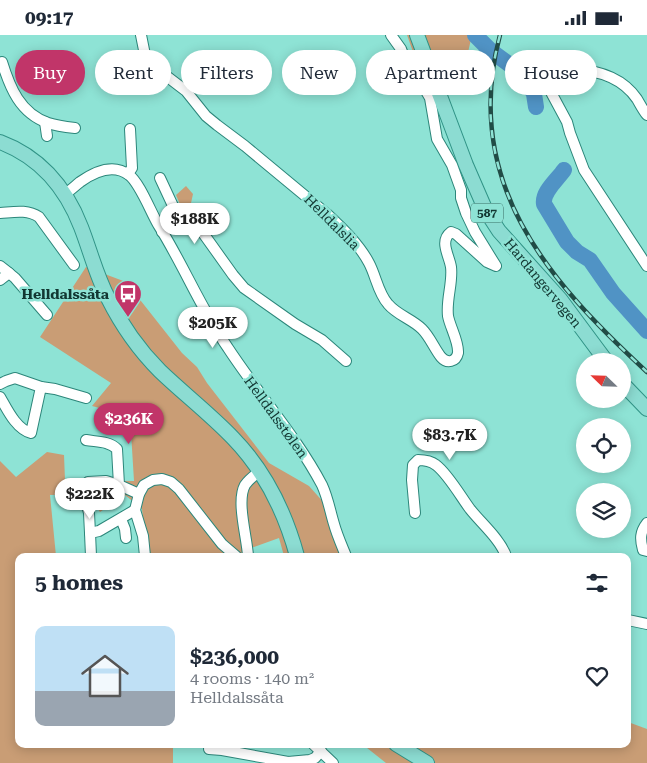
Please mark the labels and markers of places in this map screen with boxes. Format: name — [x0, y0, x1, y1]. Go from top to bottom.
pin: $188K — [160, 203, 230, 245]
bus stop icon: Helldalssåta — [113, 279, 143, 318]
place label: Helldalssåta — [21, 286, 110, 302]
pin: $205K — [178, 307, 248, 349]
pin: $236K — [94, 403, 164, 445]
pin: $83.7K — [409, 419, 491, 461]
pin: $222K — [55, 477, 125, 520]

